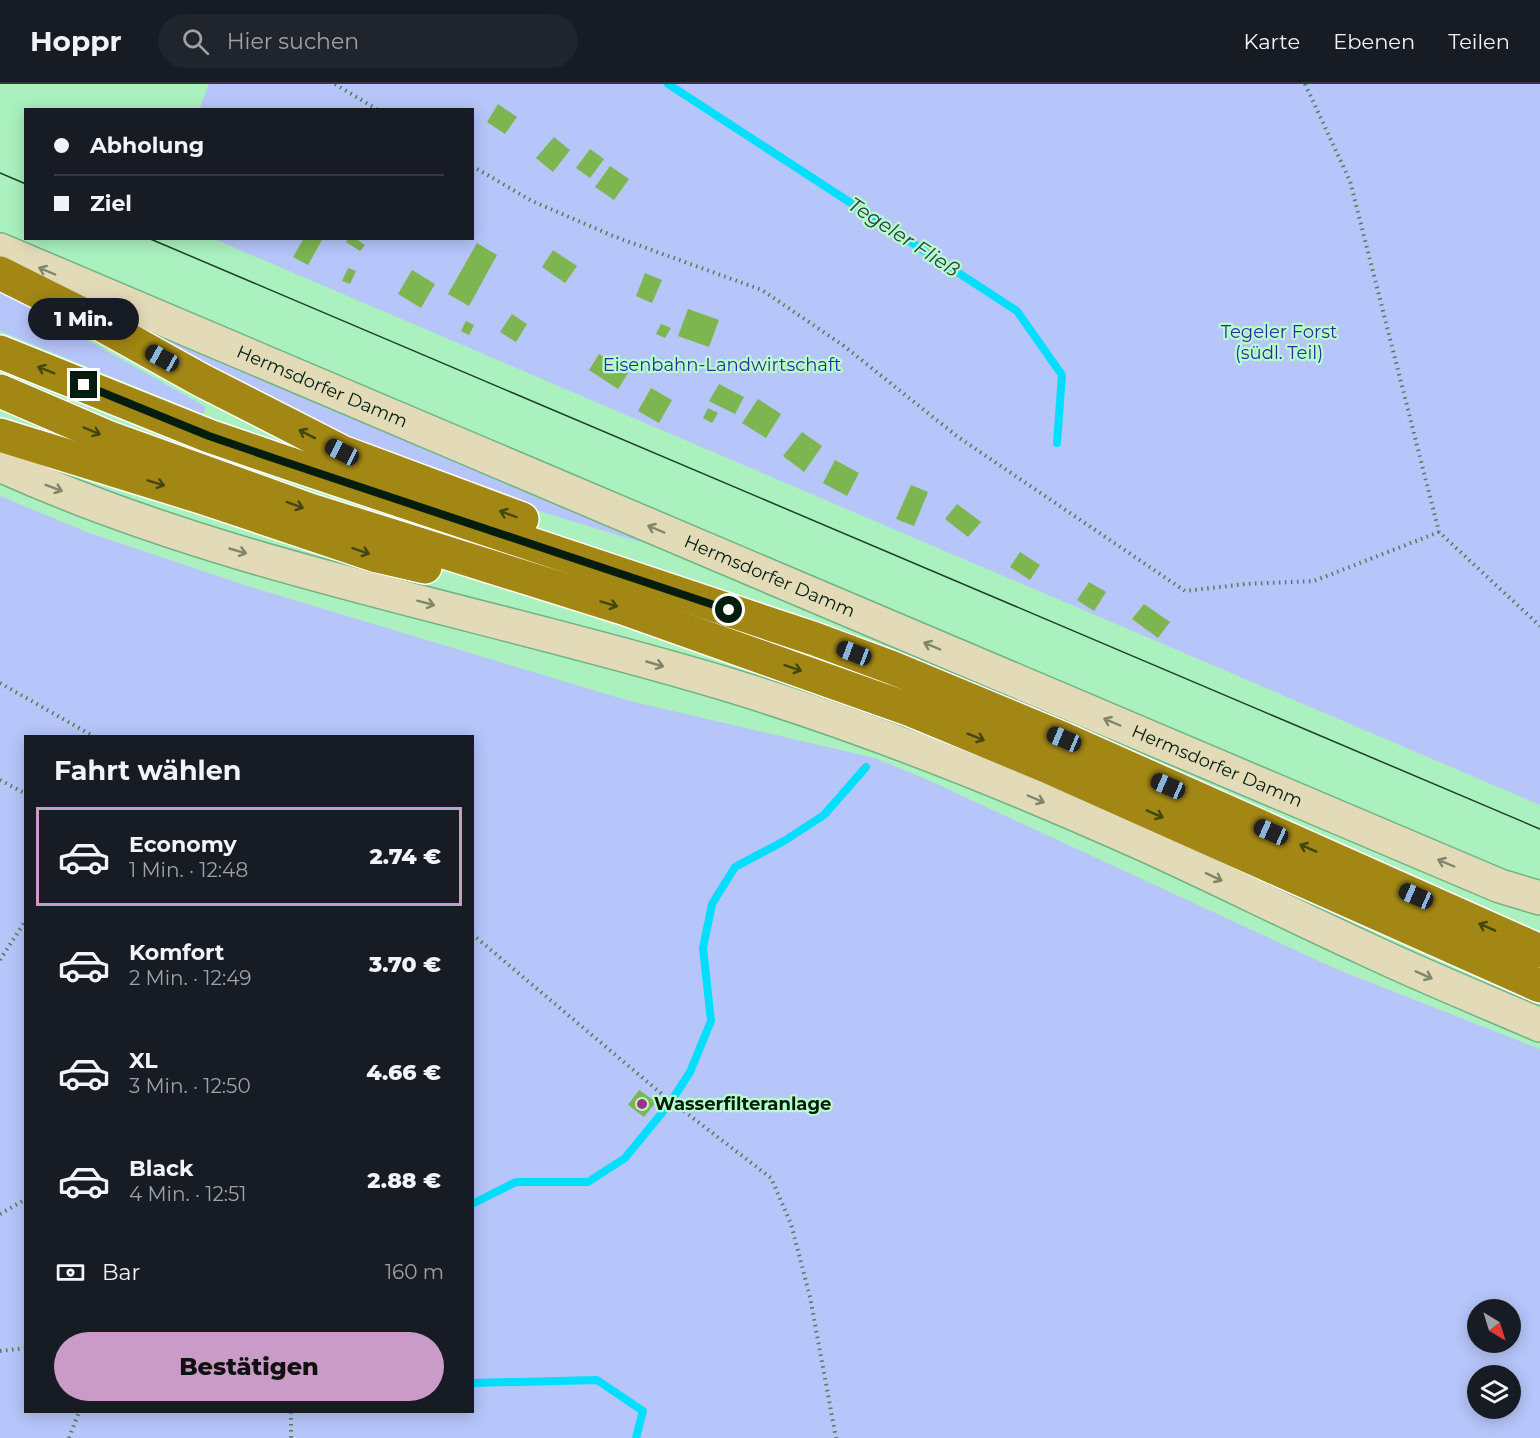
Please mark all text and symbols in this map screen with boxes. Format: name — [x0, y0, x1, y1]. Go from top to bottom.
search box — [158, 14, 578, 68]
text: Hoppr — [30, 24, 122, 58]
icon: search — [179, 25, 212, 58]
text: Hier suchen — [227, 28, 359, 55]
text: Karte — [1244, 29, 1300, 54]
text: Ebenen — [1333, 29, 1415, 54]
text: Teilen — [1448, 29, 1510, 54]
text: Abholung — [90, 132, 204, 159]
text: Ziel — [90, 190, 132, 217]
water label: Tegeler Fließ — [844, 192, 964, 282]
one-way arrow — [39, 264, 57, 276]
callout: 1 Min. — [28, 298, 140, 340]
text: 1 Min. — [54, 307, 113, 331]
park label: Tegeler Forst (südl. Teil) — [1221, 321, 1337, 364]
car — [142, 341, 182, 375]
street label: Hermsdorfer Damm — [233, 341, 411, 433]
park label: Eisenbahn-Landwirtschaft — [603, 354, 841, 376]
one-way arrow — [37, 364, 56, 375]
route end — [70, 371, 97, 398]
one-way arrow — [83, 425, 101, 437]
one-way arrow — [299, 428, 317, 439]
car — [322, 436, 362, 468]
one-way arrow — [146, 478, 165, 489]
one-way arrow — [44, 483, 63, 494]
one-way arrow — [285, 501, 304, 512]
one-way arrow — [499, 507, 518, 518]
one-way arrow — [647, 523, 666, 534]
street label: Hermsdorfer Damm — [681, 530, 859, 622]
one-way arrow — [228, 546, 247, 557]
one-way arrow — [351, 546, 370, 557]
route start — [715, 596, 742, 623]
one-way arrow — [416, 597, 435, 609]
one-way arrow — [599, 599, 618, 610]
car — [834, 638, 874, 668]
one-way arrow — [923, 640, 942, 651]
one-way arrow — [645, 659, 664, 670]
one-way arrow — [783, 664, 802, 675]
one-way arrow — [1103, 716, 1121, 728]
street label: Hermsdorfer Damm — [1128, 720, 1306, 812]
car — [1044, 724, 1084, 754]
one-way arrow — [966, 732, 984, 743]
text: Fahrt wählen — [54, 754, 241, 787]
car — [1148, 770, 1188, 802]
one-way arrow — [1026, 794, 1044, 805]
one-way arrow — [1145, 809, 1163, 820]
car — [1251, 816, 1291, 848]
icon: car — [57, 830, 111, 884]
text: Economy — [129, 831, 237, 858]
one-way arrow — [1300, 842, 1318, 854]
text: 2.74 € — [369, 843, 441, 870]
one-way arrow — [1438, 857, 1456, 868]
text: 1 Min. · 12:48 — [129, 858, 248, 882]
one-way arrow — [1204, 872, 1222, 884]
car — [1396, 880, 1436, 912]
one-way arrow — [1478, 921, 1496, 933]
icon: car — [57, 938, 111, 992]
text: Komfort — [129, 939, 224, 966]
text: 3.70 € — [369, 951, 441, 978]
text: 2 Min. · 12:49 — [129, 966, 251, 990]
one-way arrow — [1415, 970, 1433, 981]
icon: car — [57, 1046, 111, 1100]
text: XL — [129, 1047, 158, 1074]
text: 4.66 € — [366, 1059, 441, 1086]
text: 3 Min. · 12:50 — [129, 1074, 251, 1098]
place label: Wasserfilteranlage — [654, 1093, 831, 1115]
marker: Wasserfilteranlage — [635, 1097, 649, 1111]
icon: car — [57, 1154, 111, 1208]
text: Black — [129, 1155, 193, 1182]
text: 2.88 € — [367, 1167, 441, 1194]
text: 4 Min. · 12:51 — [129, 1182, 247, 1206]
icon: cash — [54, 1256, 87, 1289]
text: Bar — [102, 1259, 140, 1286]
text: 160 m — [385, 1260, 444, 1284]
north arrow — [1467, 1299, 1521, 1353]
map controls — [1467, 1299, 1521, 1419]
button: Bestätigen — [54, 1332, 444, 1401]
button: layers — [1467, 1365, 1521, 1419]

